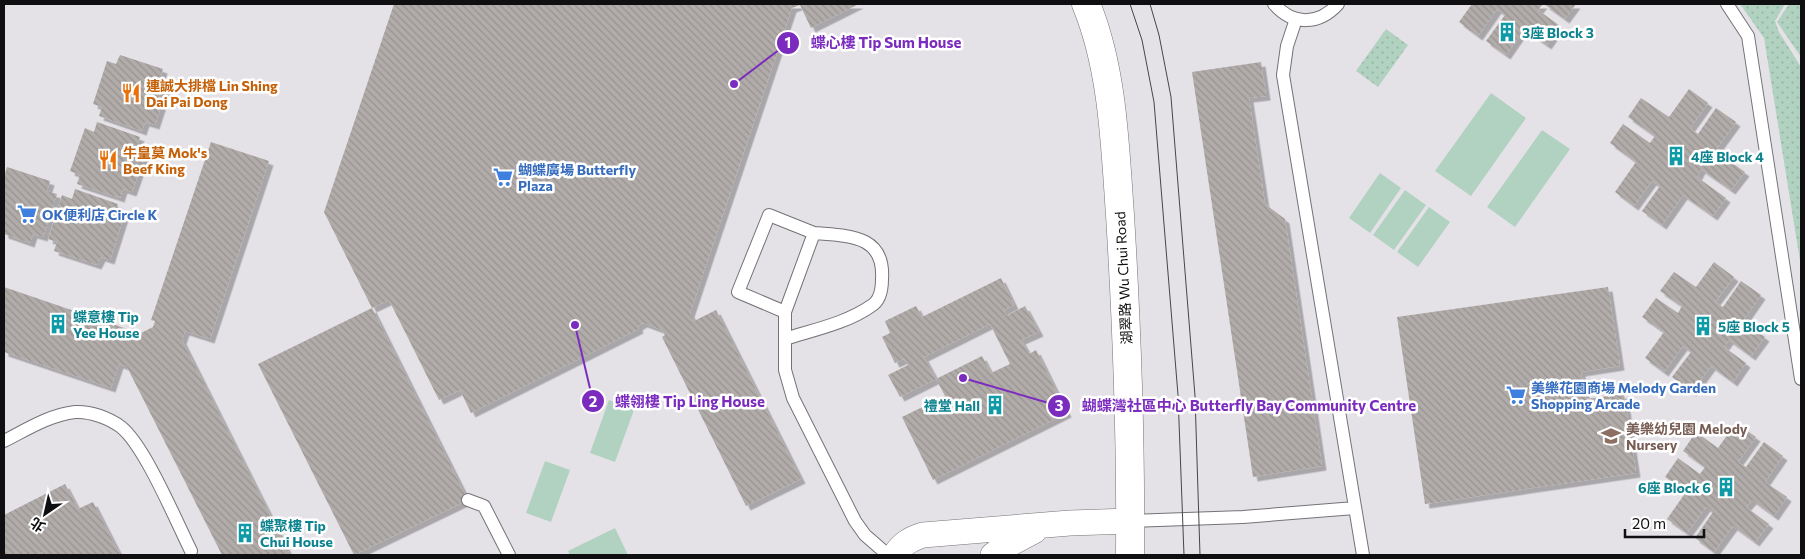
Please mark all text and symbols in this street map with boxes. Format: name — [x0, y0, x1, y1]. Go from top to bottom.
building icon: 3座 Block 3 — [1496, 21, 1518, 43]
place label: 3座 Block 3 — [1522, 24, 1594, 41]
callout: 蝶心樓 Tip Sum House — [776, 28, 971, 58]
text: 1 — [785, 33, 791, 51]
text: 蝶心樓 Tip Sum House — [811, 33, 961, 51]
place label: 連誠大排檔 Lin Shing Dai Pai Dong — [146, 77, 278, 110]
restaurant icon: 連誠大排檔 Lin Shing Dai Pai Dong — [120, 82, 142, 104]
place label: 牛皇莫 Mok's Beef King — [123, 144, 208, 177]
building icon: 4座 Block 4 — [1665, 145, 1687, 167]
place label: 4座 Block 4 — [1691, 148, 1764, 165]
restaurant icon: 牛皇莫 Mok's Beef King — [97, 149, 119, 171]
place label: 蝴蝶廣場 Butterfly Plaza — [518, 161, 636, 194]
supermarket icon: 蝴蝶廣場 Butterfly Plaza — [492, 166, 514, 188]
supermarket icon: OK便利店 Circle K — [16, 203, 38, 225]
place label: OK便利店 Circle K — [42, 206, 158, 223]
street label: 湖翠路 Wu Chui Road — [1111, 211, 1135, 345]
place label: 蝶意樓 Tip Yee House — [73, 308, 139, 341]
building icon: 蝶意樓 Tip Yee House — [47, 313, 69, 335]
building icon: 5座 Block 5 — [1692, 315, 1714, 337]
place label: 5座 Block 5 — [1718, 318, 1790, 335]
place label: 美樂花園商場 Melody Garden Shopping Arcade — [1531, 379, 1716, 412]
supermarket icon: 美樂花園商場 Melody Garden Shopping Arcade — [1505, 384, 1527, 406]
callout: 蝶翎樓 Tip Ling House — [580, 386, 775, 416]
callout: 蝴蝶灣社區中心 Butterfly Bay Community Centre — [1046, 391, 1426, 421]
text: 2 — [589, 392, 597, 410]
text: 蝶翎樓 Tip Ling House — [615, 392, 765, 410]
building icon: 禮堂 Hall — [984, 394, 1006, 416]
text: 3 — [1055, 396, 1064, 414]
text: 蝴蝶灣社區中心 Butterfly Bay Community Centre — [1082, 396, 1416, 414]
place label: 禮堂 Hall — [924, 397, 980, 414]
place label: 美樂幼兒園 Melody Nursery — [1626, 420, 1748, 453]
school or university icon: 美樂幼兒園 Melody Nursery — [1600, 425, 1622, 447]
building icon: 6座 Block 6 — [1715, 476, 1737, 498]
place label: 6座 Block 6 — [1638, 479, 1711, 496]
north arrow — [20, 489, 70, 539]
scale bar — [1625, 506, 1704, 538]
text: 北 — [27, 514, 48, 536]
text: 20 m — [1632, 514, 1666, 532]
place label: 蝶聚樓 Tip Chui House — [260, 517, 333, 550]
building icon: 蝶聚樓 Tip Chui House — [234, 522, 256, 544]

